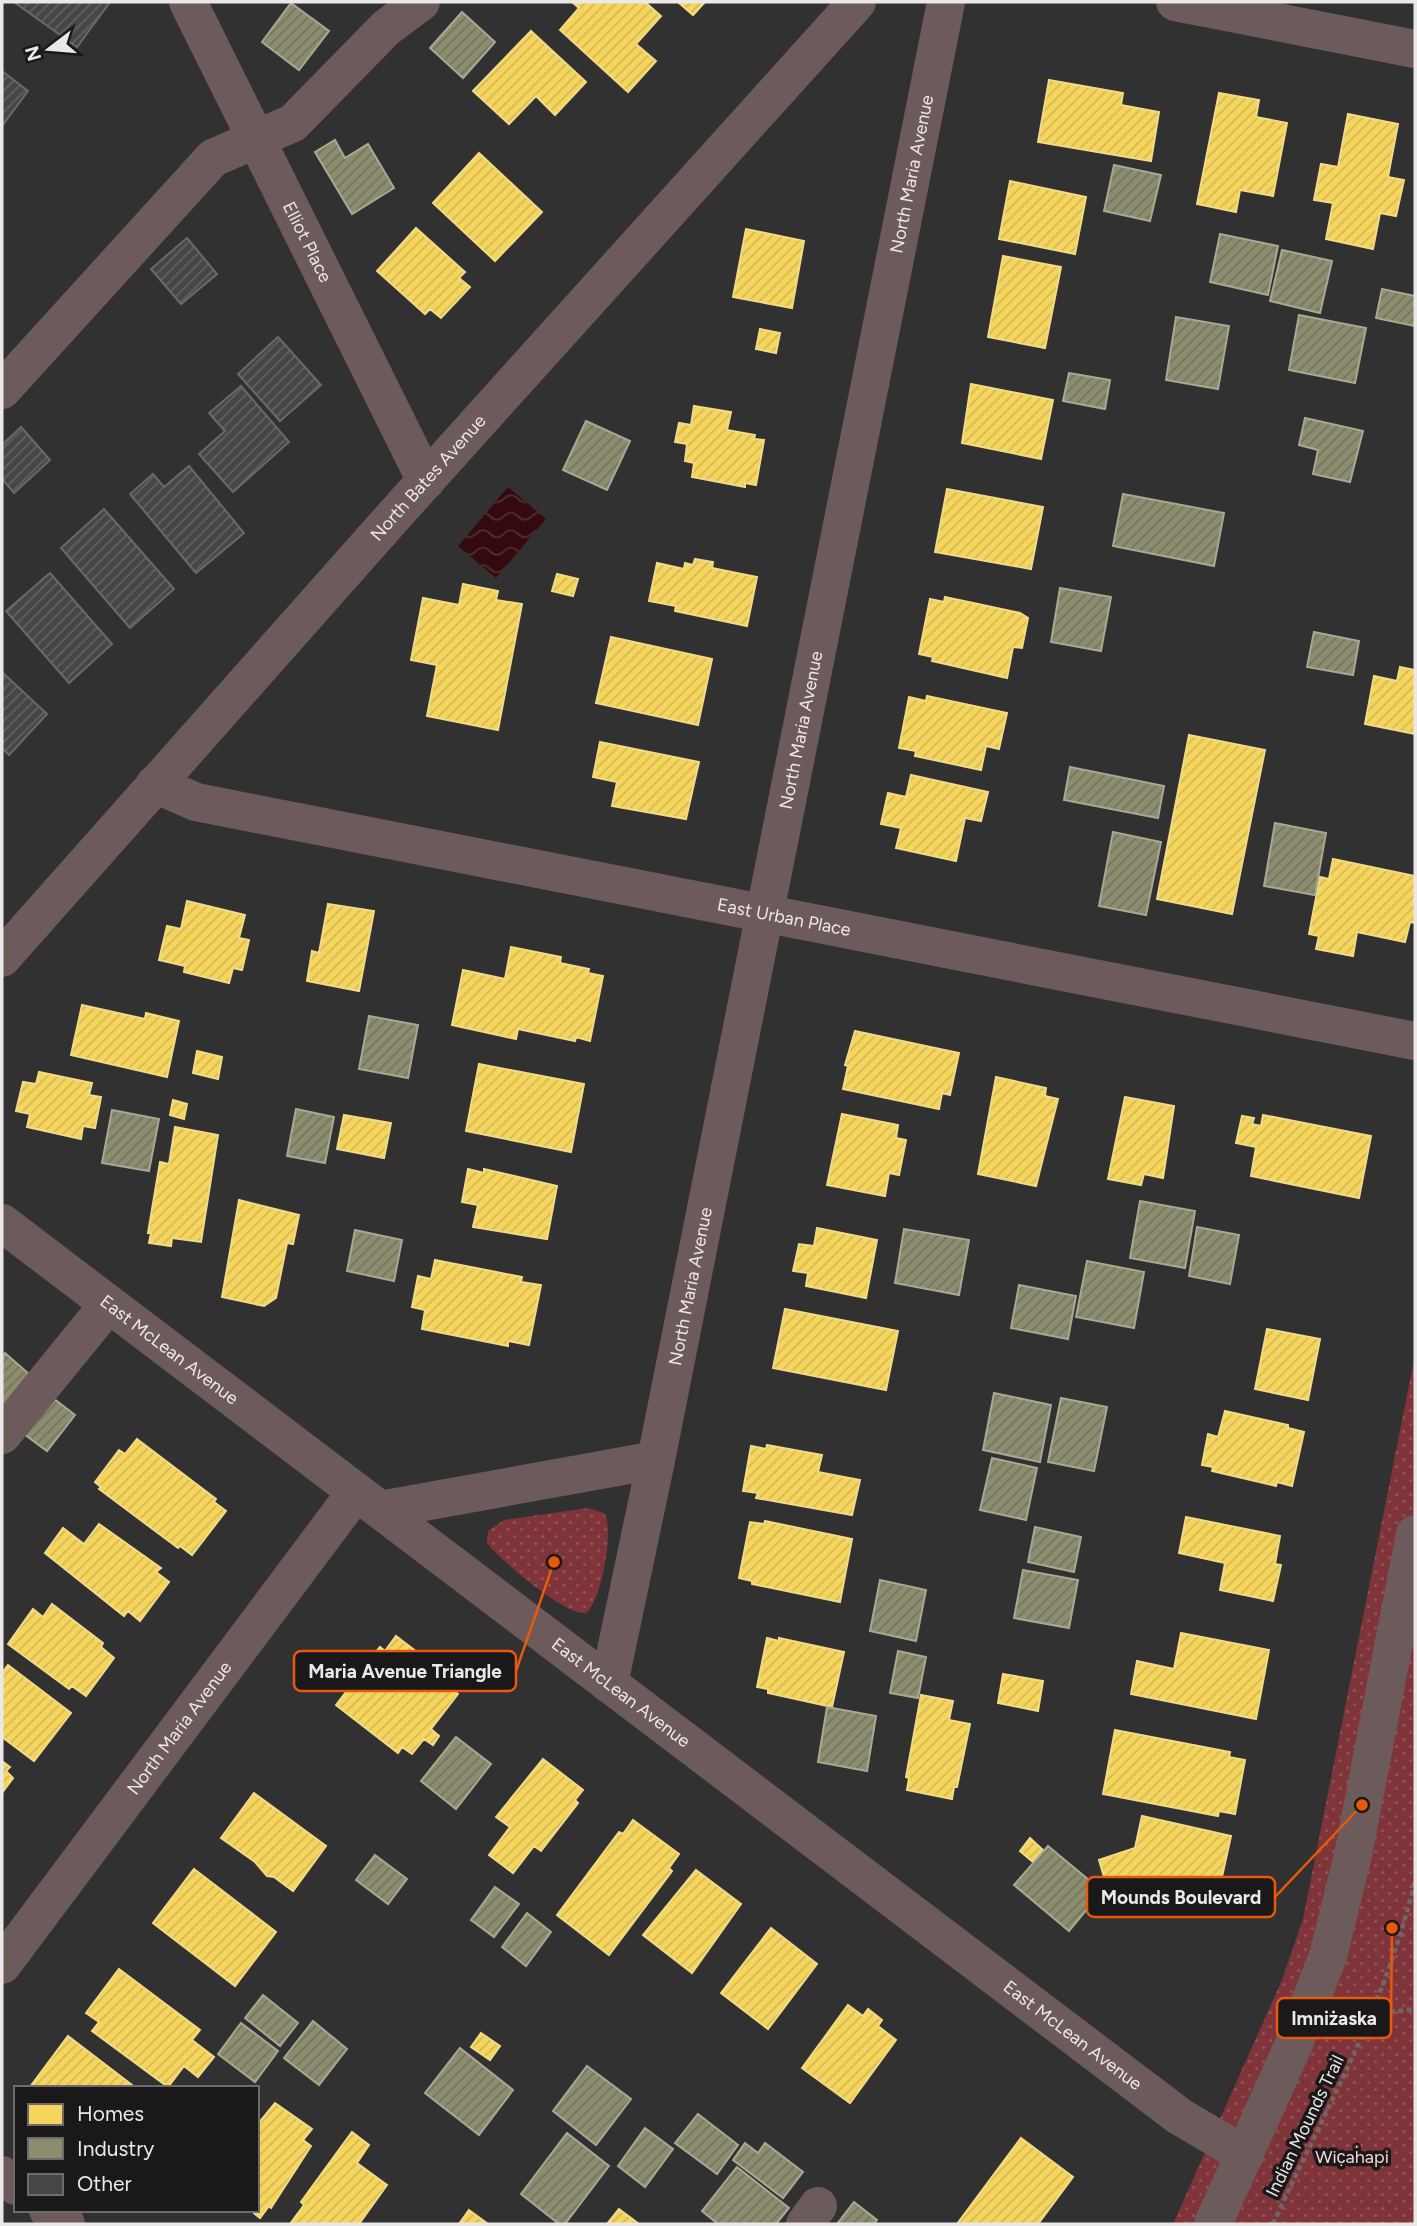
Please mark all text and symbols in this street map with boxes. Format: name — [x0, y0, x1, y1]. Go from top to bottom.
north arrow — [14, 14, 84, 84]
text: N — [20, 43, 46, 64]
street label: North Maria Avenue — [885, 93, 938, 255]
street label: Elliot Place — [278, 198, 337, 286]
street label: North Bates Avenue — [366, 410, 491, 546]
street label: North Maria Avenue — [775, 649, 828, 811]
street label: East Urban Place — [715, 893, 853, 941]
street label: North Maria Avenue — [664, 1205, 717, 1367]
street label: East McLean Avenue — [96, 1290, 243, 1410]
street label: East McLean Avenue — [547, 1633, 695, 1752]
callout: Maria Avenue Triangle — [294, 1651, 516, 1691]
street label: North Maria Avenue — [122, 1657, 237, 1799]
text: Maria Avenue Triangle — [308, 1660, 502, 1683]
callout: Mounds Boulevard — [1087, 1877, 1275, 1917]
text: Mounds Boulevard — [1101, 1886, 1261, 1909]
street label: East McLean Avenue — [999, 1976, 1147, 2095]
callout: Imniżaska — [1277, 1998, 1391, 2038]
text: Imniżaska — [1291, 2007, 1377, 2030]
street label: Indian Mounds Trail — [1261, 2052, 1349, 2200]
legend — [14, 2086, 259, 2212]
text: Homes — [77, 2101, 144, 2126]
text: Industry — [77, 2136, 154, 2161]
park label: Wic̣aḣapi — [1315, 2146, 1389, 2168]
text: Other — [77, 2171, 132, 2196]

